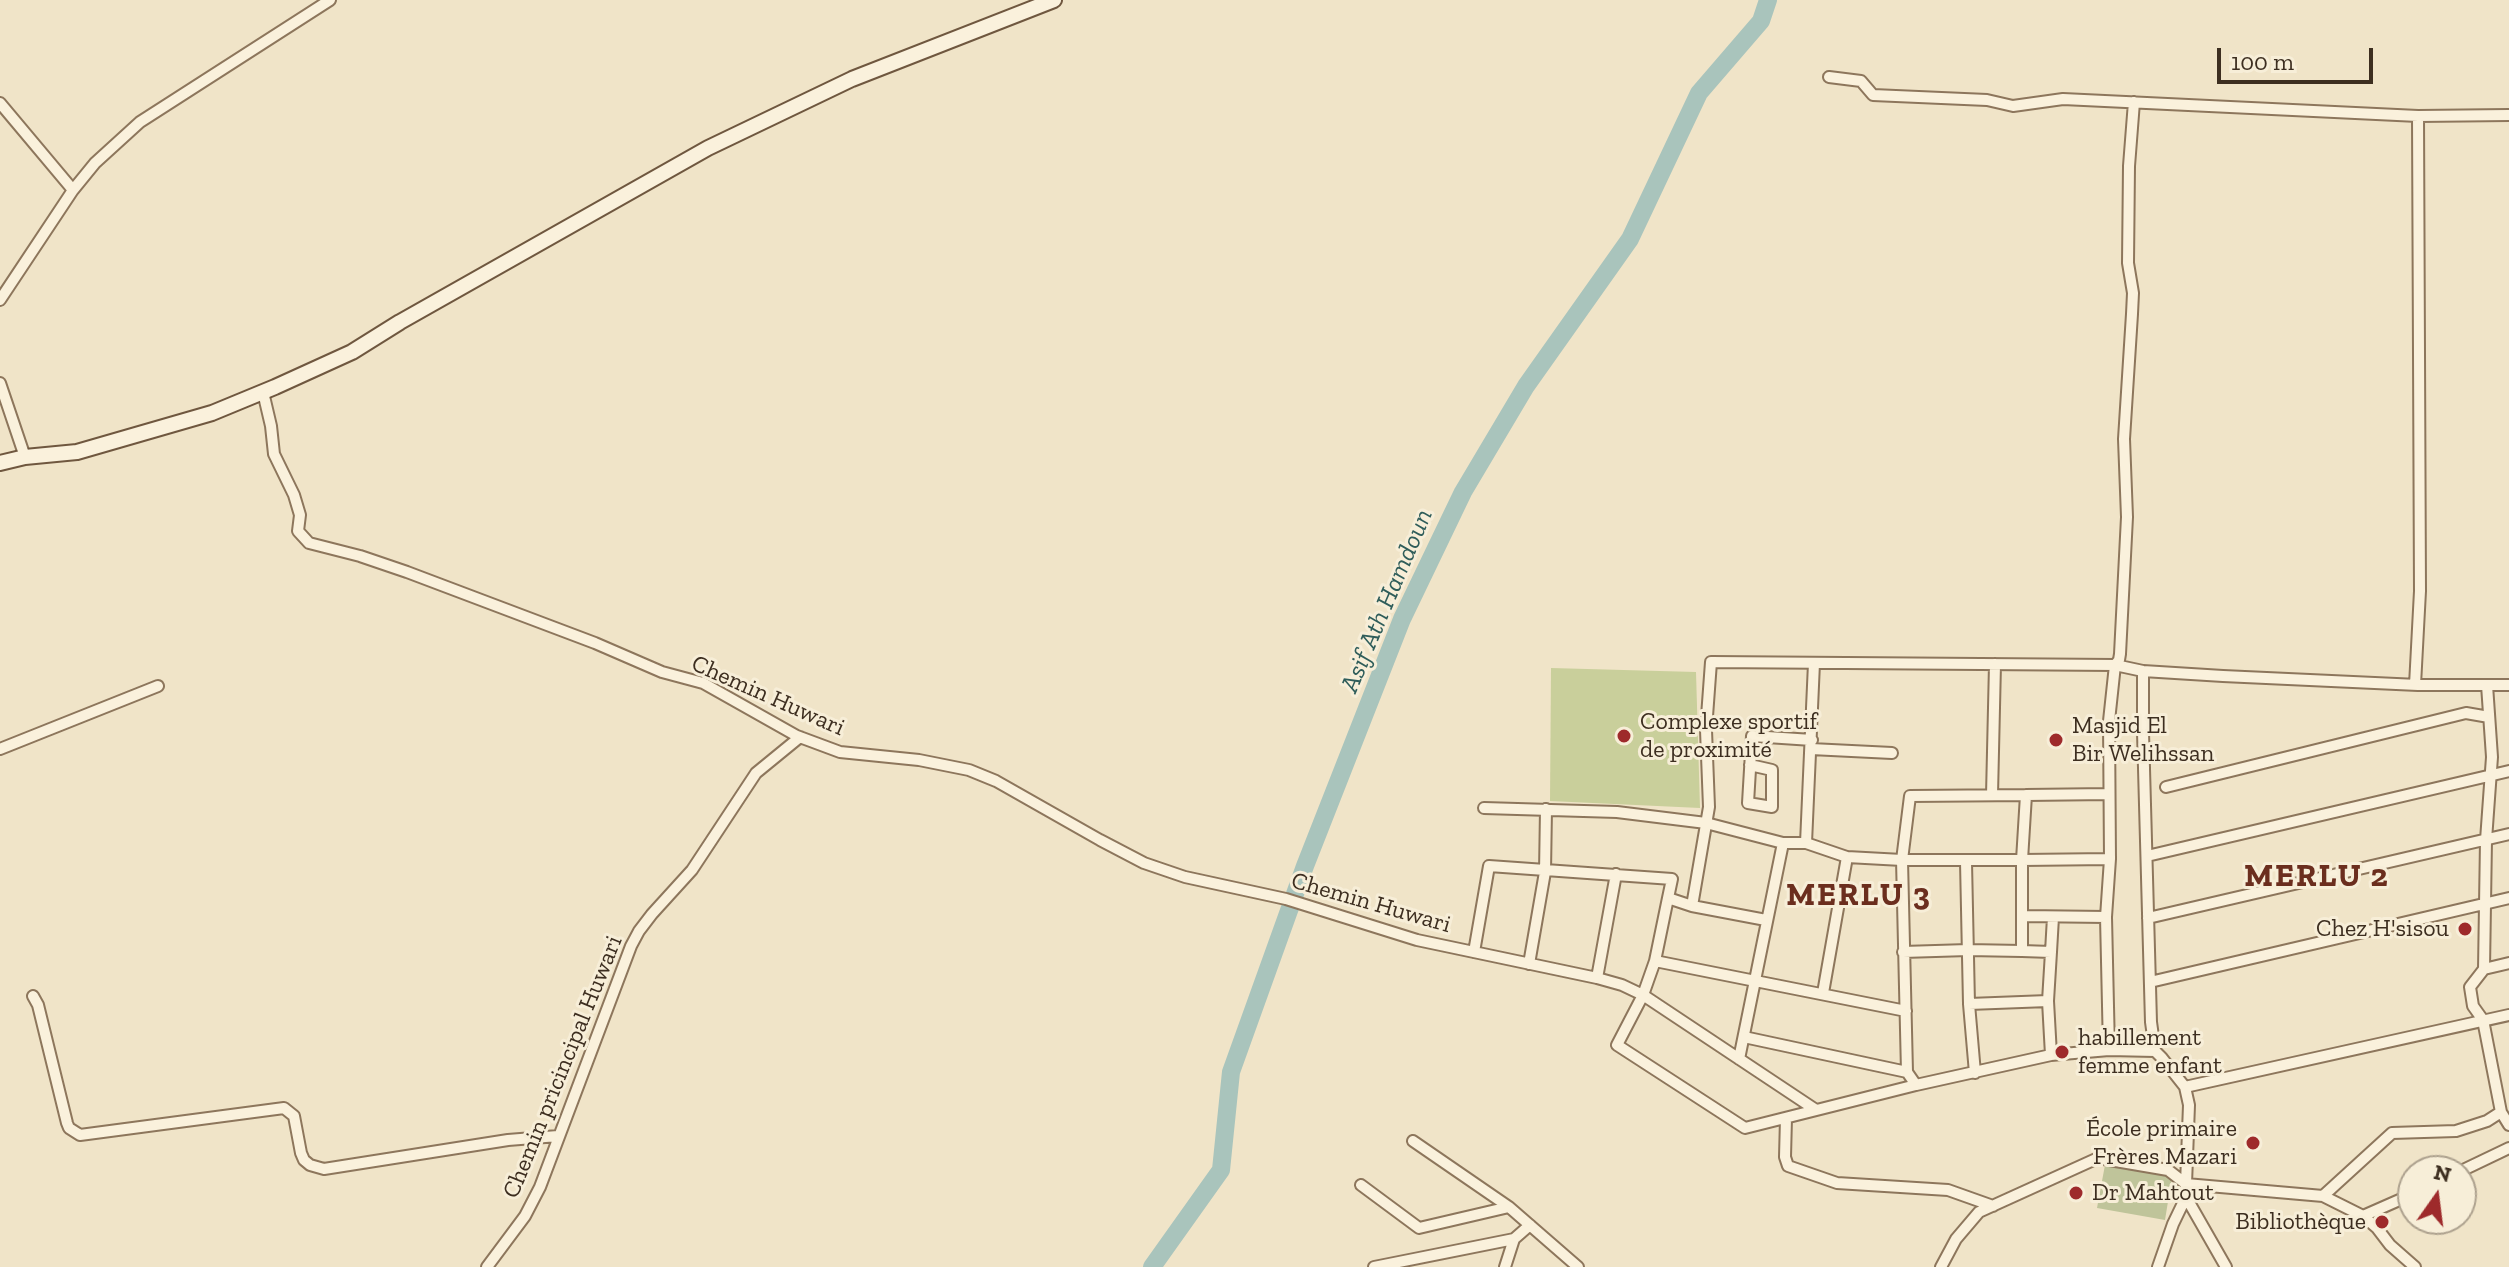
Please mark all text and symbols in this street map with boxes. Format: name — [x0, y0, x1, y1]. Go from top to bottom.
scale bar — [2221, 32, 2377, 82]
text: 100 m — [2231, 47, 2294, 76]
water label: Asif Ath Hamdoun — [1334, 504, 1440, 698]
street label: Chemin Huwari — [687, 649, 849, 743]
place label: Complexe sportif de proximité — [1640, 708, 1817, 764]
place label: Masjid El Bir Welihssan — [2072, 712, 2214, 768]
marker: Complexe sportif de proximité — [1615, 727, 1633, 745]
marker: Masjid El Bir Welihssan — [2047, 731, 2065, 749]
district label: MERLU 2 — [2244, 858, 2390, 896]
street label: Chemin Huwari — [1288, 866, 1454, 940]
district label: MERLU 3 — [1786, 877, 1932, 915]
place label: Chez H'sisou — [2316, 915, 2449, 943]
marker: Chez H'sisou — [2456, 920, 2474, 938]
street label: Chemin pricincipal Huwari — [497, 932, 629, 1202]
place label: habillement femme enfant — [2078, 1024, 2222, 1080]
marker: habillement femme enfant — [2053, 1043, 2071, 1061]
place label: École primaire Frères Mazari — [2086, 1115, 2237, 1171]
marker: École primaire Frères Mazari — [2244, 1134, 2262, 1152]
north arrow — [2397, 1155, 2477, 1235]
text: N — [2431, 1158, 2454, 1188]
place label: Dr Mahtout — [2092, 1179, 2214, 1207]
marker: Dr Mahtout — [2067, 1184, 2085, 1202]
place label: Bibliothèque — [2235, 1208, 2366, 1236]
marker: Bibliothèque — [2373, 1213, 2391, 1231]

